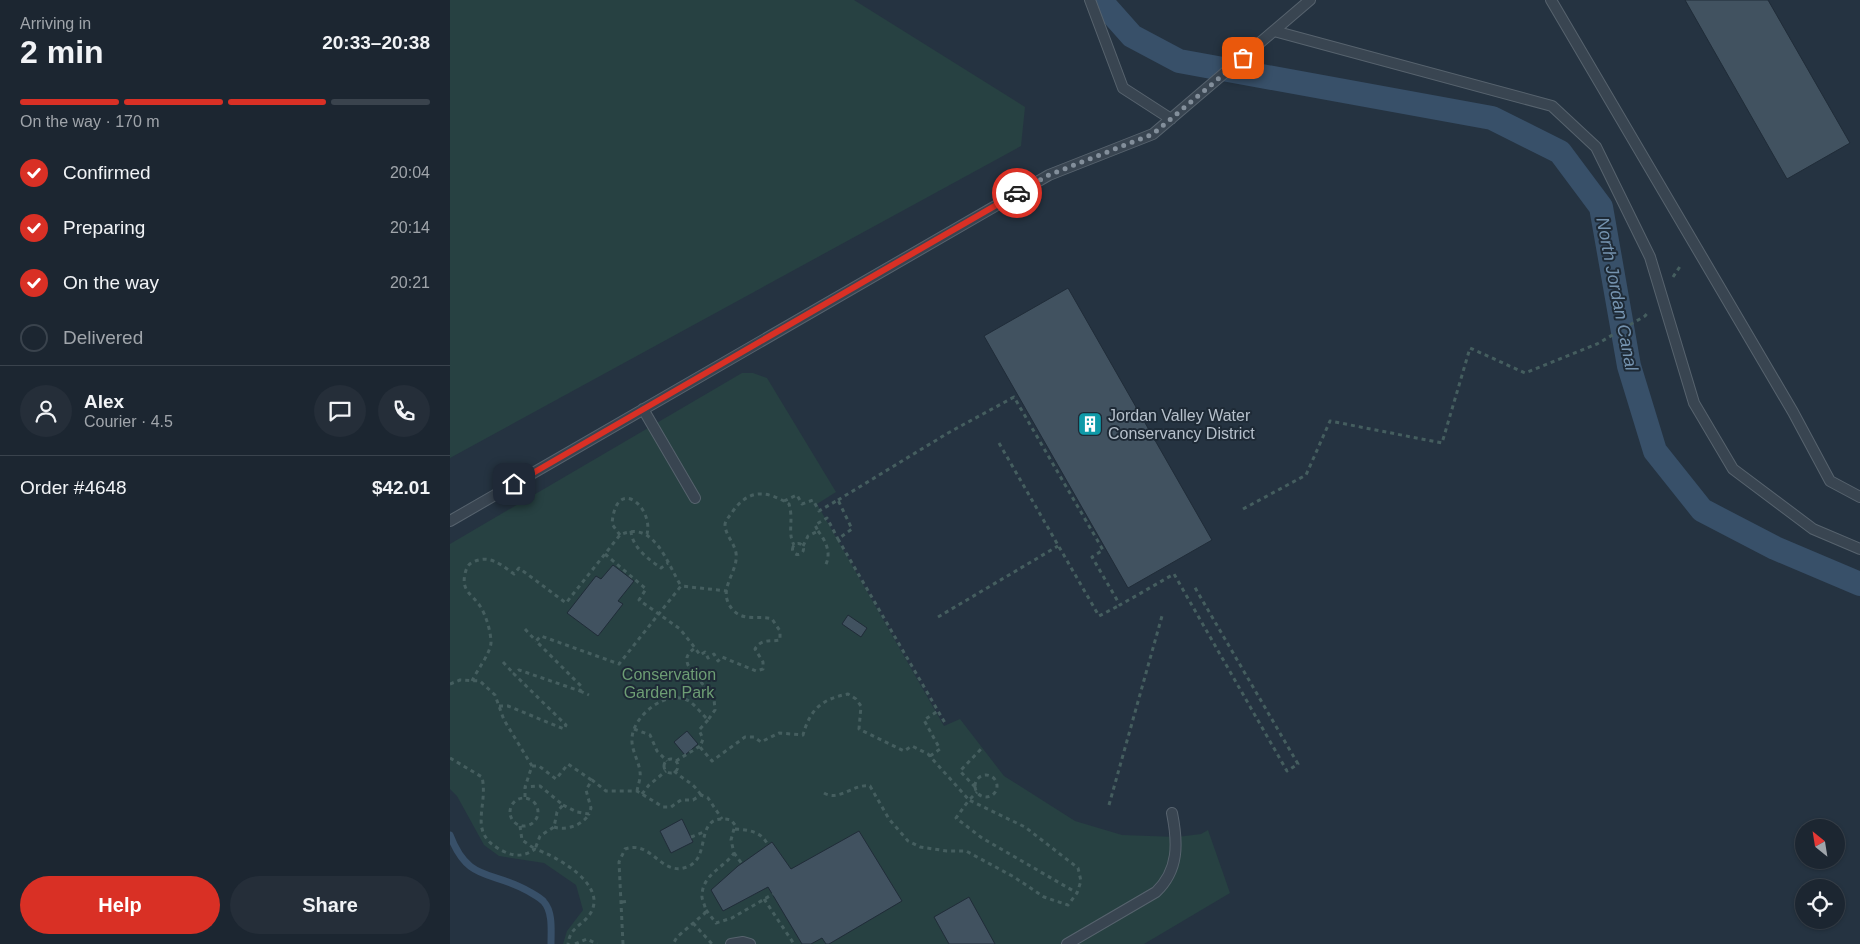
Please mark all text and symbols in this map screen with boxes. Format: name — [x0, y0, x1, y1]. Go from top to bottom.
text: Arriving in — [20, 15, 91, 32]
text: 20:33–20:38 — [322, 32, 430, 53]
text: 2 min — [20, 34, 104, 70]
pin — [1222, 37, 1264, 79]
icon: bag — [1229, 44, 1257, 72]
text: On the way · 170 m — [20, 113, 160, 130]
icon: check — [20, 159, 48, 187]
text: Confirmed — [63, 162, 151, 183]
text: 20:04 — [390, 164, 430, 181]
courier — [992, 168, 1042, 218]
icon: car — [1003, 179, 1031, 207]
icon: check — [20, 214, 48, 242]
water label: North Jordan Canal — [1592, 215, 1642, 373]
text: Preparing — [63, 217, 145, 238]
text: 20:14 — [390, 219, 430, 236]
icon: check — [20, 269, 48, 297]
text: On the way — [63, 272, 159, 293]
text: 20:21 — [390, 274, 430, 291]
text: Delivered — [63, 327, 143, 348]
button: person — [20, 385, 72, 437]
button: chat — [314, 385, 366, 437]
button: phone — [378, 385, 430, 437]
text: Alex — [84, 391, 124, 412]
place label: Jordan Valley Water Conservancy District — [1108, 407, 1255, 442]
building icon: Jordan Valley Water Conservancy District — [1077, 411, 1103, 437]
text: Courier · 4.5 — [84, 413, 173, 430]
pin — [493, 463, 535, 505]
icon: home — [500, 470, 528, 498]
text: Order #4648 — [20, 477, 127, 498]
text: $42.01 — [372, 477, 430, 498]
park label: Conservation Garden Park — [622, 666, 716, 701]
north arrow — [1795, 819, 1845, 869]
map controls — [1795, 819, 1845, 929]
button: Help — [20, 876, 220, 934]
button: Share — [230, 876, 430, 934]
button: locate — [1795, 879, 1845, 929]

